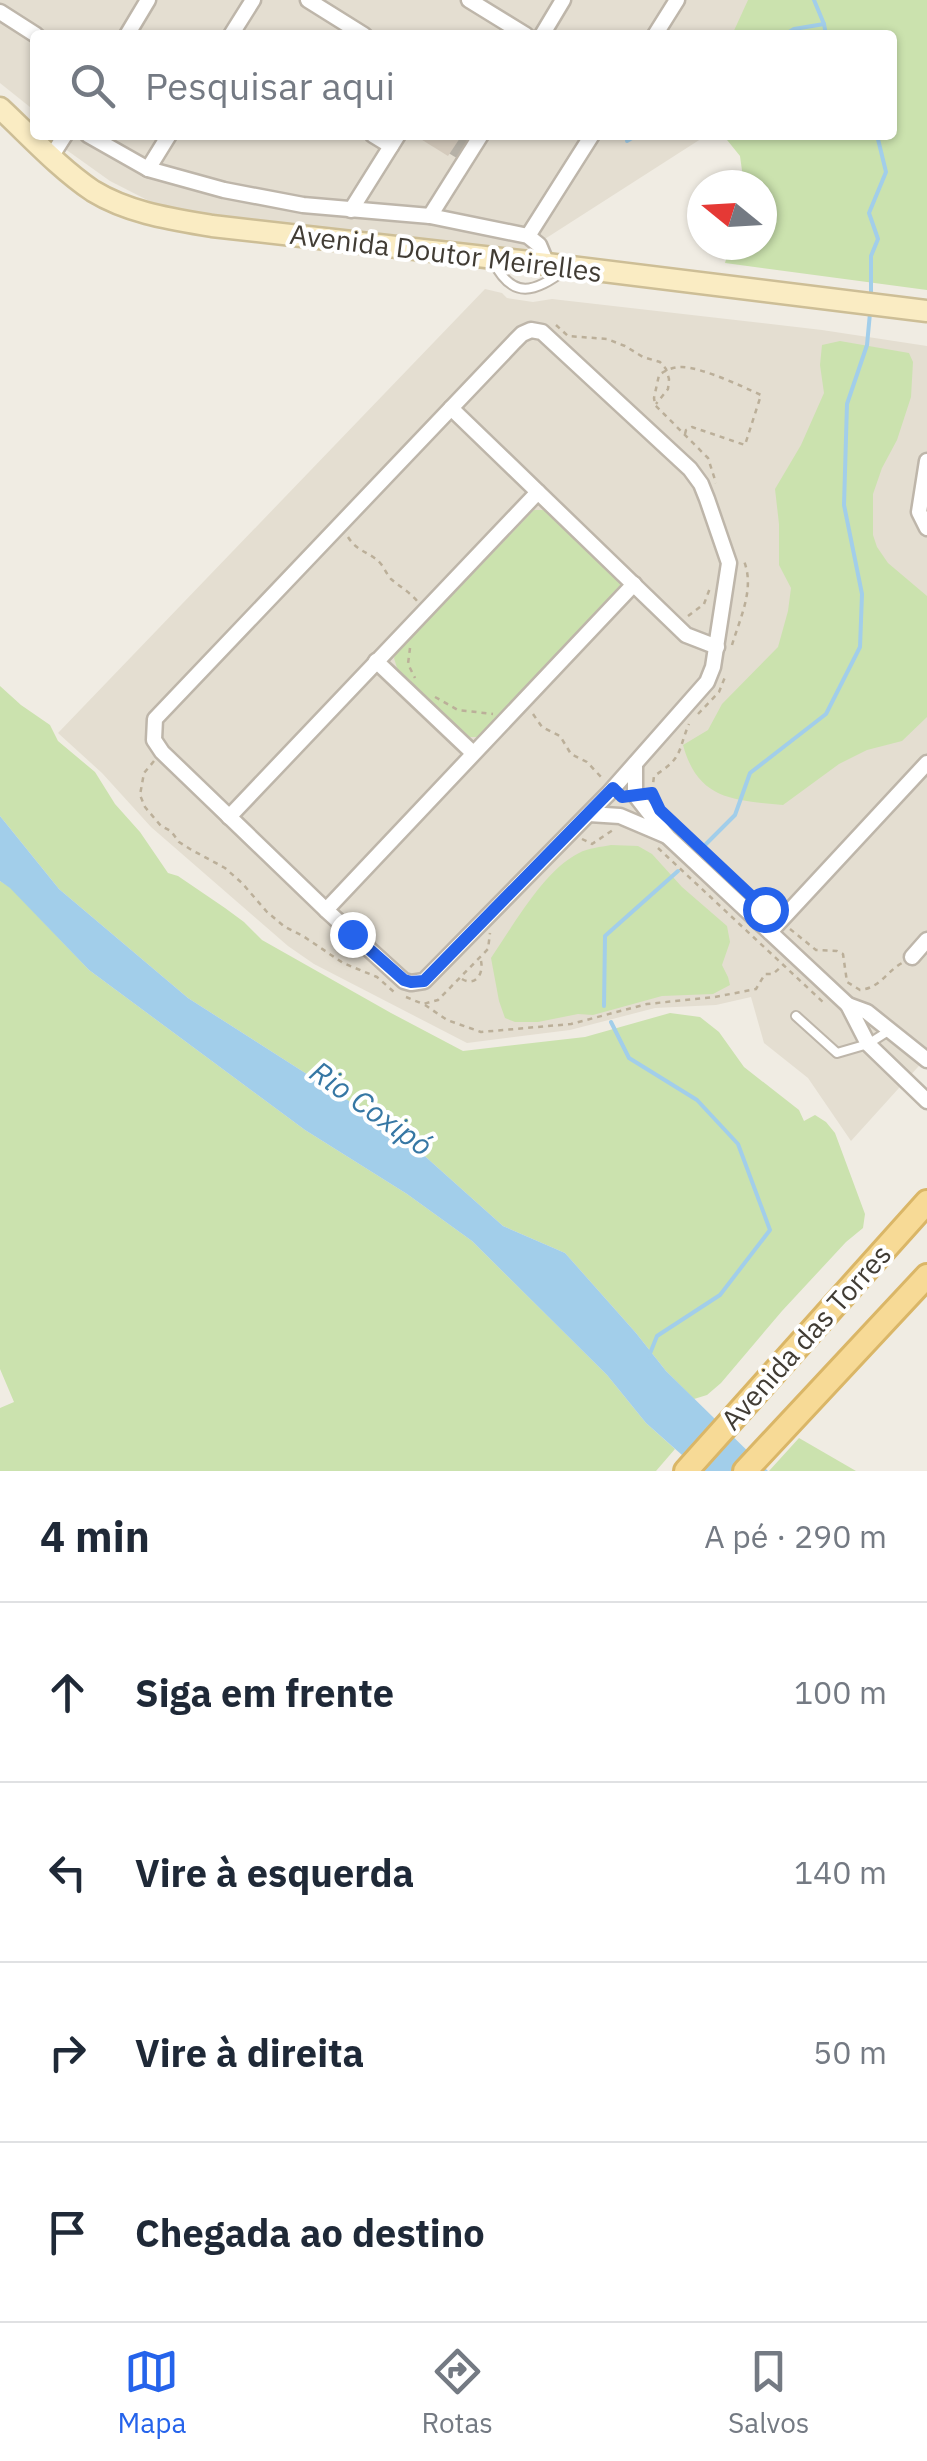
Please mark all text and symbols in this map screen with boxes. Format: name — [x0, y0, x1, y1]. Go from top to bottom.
search box — [30, 30, 897, 140]
icon: search — [65, 58, 120, 113]
text: Pesquisar aqui — [145, 61, 395, 110]
north arrow — [687, 170, 777, 260]
street label: Avenida Doutor Meirelles — [288, 215, 604, 290]
route start — [743, 887, 789, 933]
route end — [330, 912, 376, 958]
water label: Rio Coxipó — [303, 1051, 441, 1164]
street label: Avenida das Torres — [712, 1236, 899, 1437]
text: 4 min — [40, 1509, 150, 1564]
text: A pé · 290 m — [704, 1515, 887, 1557]
icon: ahead — [40, 1665, 95, 1720]
text: Siga em frente — [135, 1668, 394, 1717]
text: 100 m — [794, 1671, 887, 1713]
icon: left — [40, 1845, 95, 1900]
text: Vire à esquerda — [135, 1848, 414, 1897]
text: 140 m — [794, 1851, 887, 1893]
icon: right — [40, 2025, 95, 2080]
text: Vire à direita — [135, 2028, 364, 2077]
text: 50 m — [813, 2031, 887, 2073]
icon: arrive — [40, 2205, 95, 2260]
text: Chegada ao destino — [135, 2208, 485, 2257]
tab: Mapa — [118, 2344, 186, 2441]
tab: Rotas — [421, 2344, 493, 2441]
tab: Salvos — [728, 2344, 809, 2441]

